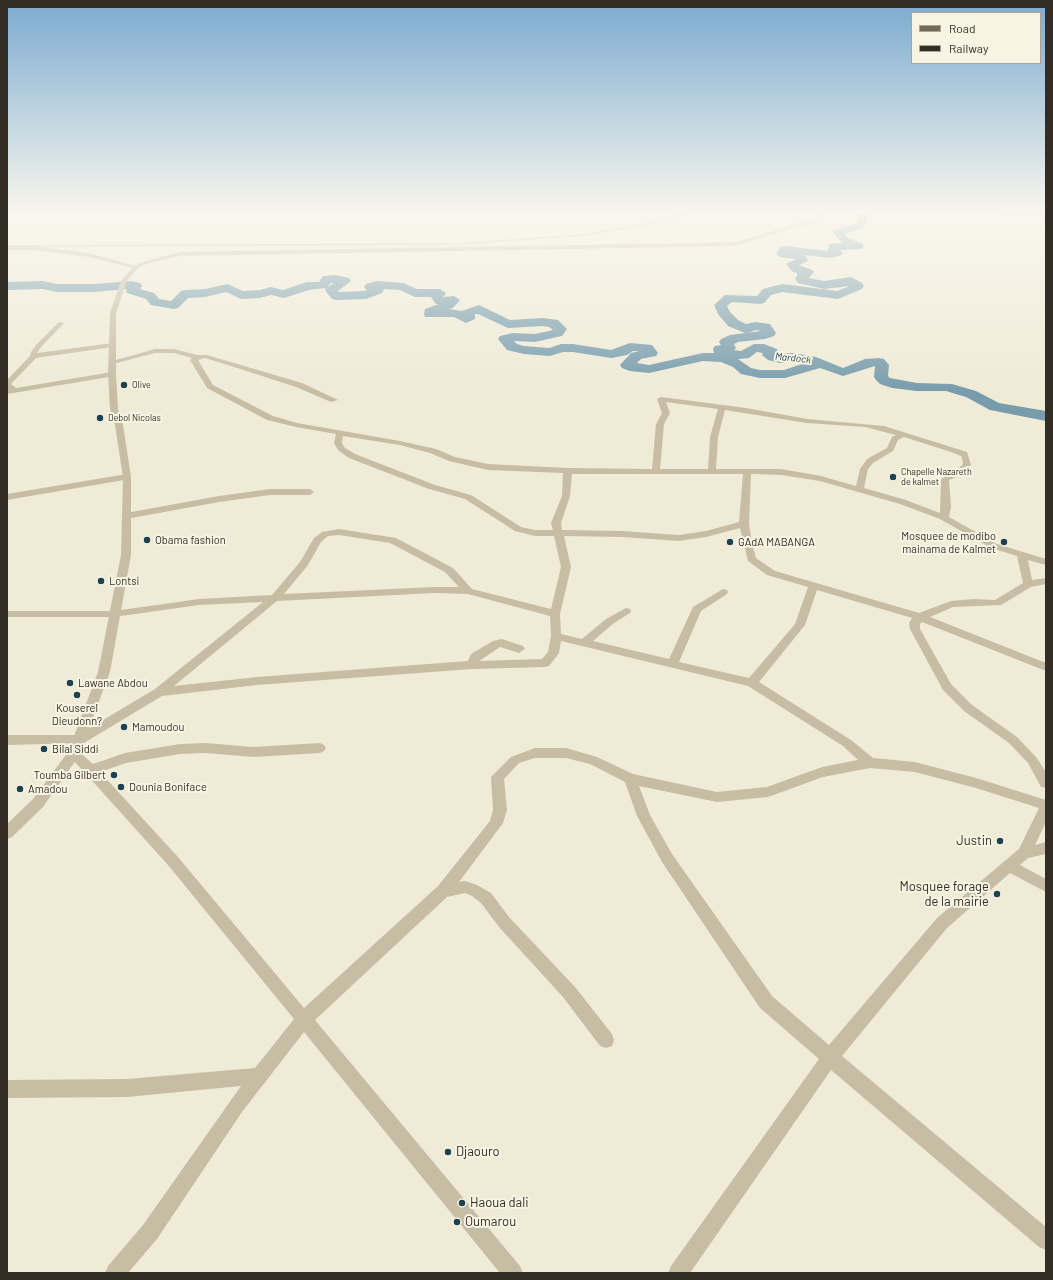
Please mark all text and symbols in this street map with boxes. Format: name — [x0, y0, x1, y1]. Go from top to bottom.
legend — [911, 12, 1041, 64]
text: Road — [949, 21, 976, 35]
text: Railway — [949, 41, 988, 55]
water label: Mardock — [774, 350, 812, 366]
marker: Olive — [119, 380, 129, 390]
place label: Olive — [132, 380, 151, 390]
marker: Debol Nicolas — [95, 413, 105, 423]
place label: Debol Nicolas — [108, 413, 161, 423]
place label: Chapelle Nazareth de kalmet — [901, 467, 972, 488]
marker: Chapelle Nazareth de kalmet — [888, 472, 898, 482]
place label: Mosquee de modibo mainama de Kalmet — [901, 529, 996, 555]
place label: Obama fashion — [155, 533, 226, 547]
marker: Obama fashion — [142, 535, 152, 545]
place label: GAdA MABANGA — [738, 535, 815, 549]
marker: GAdA MABANGA — [725, 537, 735, 547]
marker: Mosquee de modibo mainama de Kalmet — [999, 537, 1009, 547]
place label: Lontsi — [109, 574, 139, 588]
marker: Lontsi — [96, 576, 106, 586]
place label: Lawane Abdou — [78, 676, 148, 690]
marker: Lawane Abdou — [65, 678, 75, 688]
marker: Kouserel Dieudonn? — [72, 690, 82, 700]
place label: Kouserel Dieudonn? — [52, 701, 102, 727]
place label: Mamoudou — [132, 720, 184, 734]
marker: Mamoudou — [119, 722, 129, 732]
place label: Bilal Siddi — [52, 742, 99, 756]
marker: Bilal Siddi — [39, 744, 49, 754]
place label: Toumba Gilbert — [34, 768, 106, 782]
marker: Toumba Gilbert — [109, 770, 119, 780]
place label: Dounia Boniface — [129, 780, 207, 794]
place label: Amadou — [28, 782, 67, 796]
marker: Dounia Boniface — [116, 782, 126, 792]
marker: Amadou — [15, 784, 25, 794]
place label: Justin — [956, 833, 992, 849]
marker: Justin — [995, 836, 1005, 846]
place label: Mosquee forage de la mairie — [899, 879, 989, 910]
marker: Mosquee forage de la mairie — [992, 889, 1002, 899]
place label: Djaouro — [456, 1144, 500, 1160]
marker: Djaouro — [443, 1147, 453, 1157]
place label: Haoua dali — [470, 1195, 528, 1211]
marker: Haoua dali — [457, 1198, 467, 1208]
place label: Oumarou — [465, 1214, 516, 1230]
marker: Oumarou — [452, 1217, 462, 1227]

